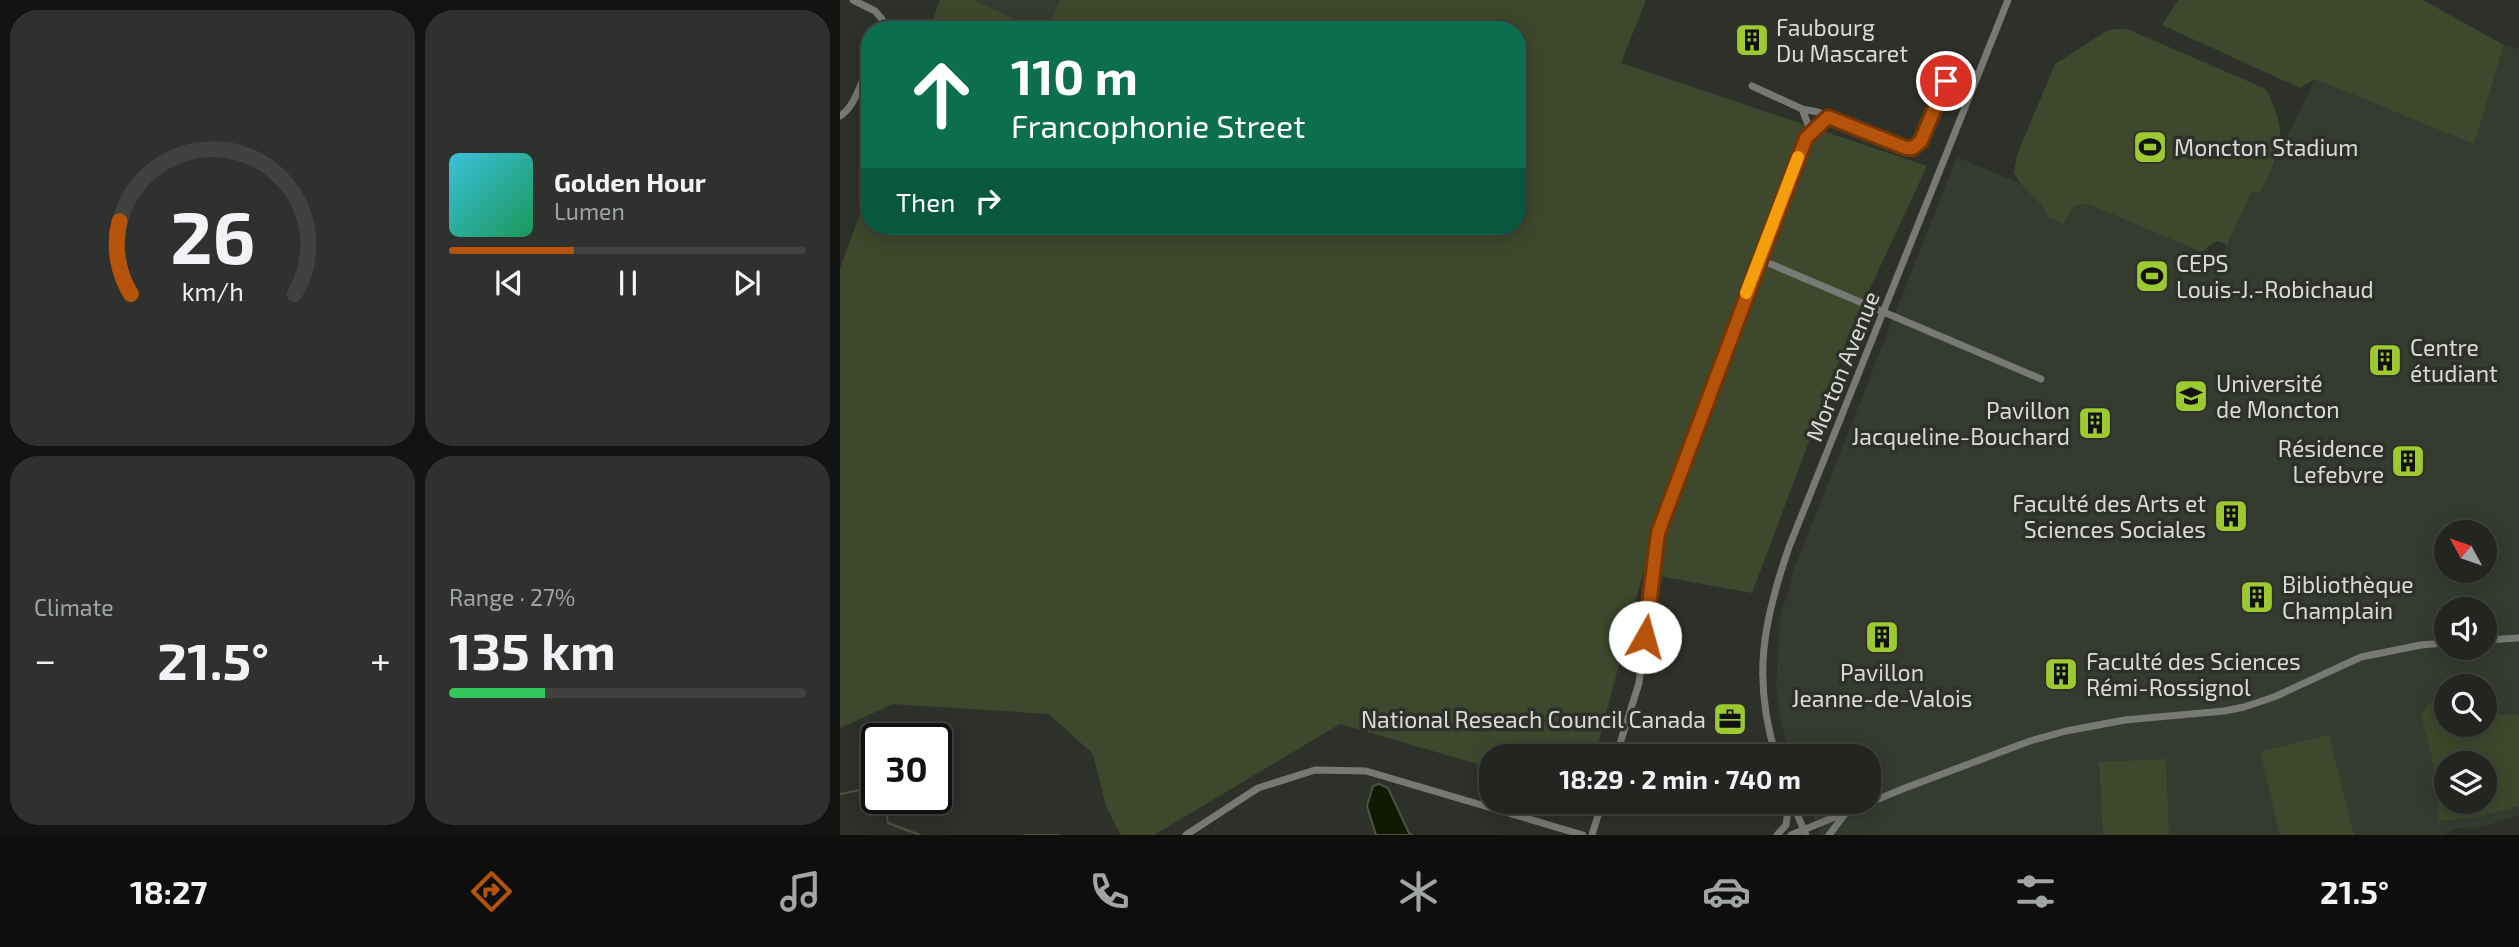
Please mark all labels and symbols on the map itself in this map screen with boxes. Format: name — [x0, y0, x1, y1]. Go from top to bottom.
place label: Faubourg Du Mascaret — [1776, 13, 1908, 67]
building icon: Faubourg Du Mascaret — [1733, 21, 1771, 59]
pin — [1916, 51, 1976, 111]
sports icon: Moncton Stadium — [2131, 128, 2169, 166]
place label: Moncton Stadium — [2174, 133, 2358, 161]
place label: CEPS Louis-J.-Robichaud — [2176, 249, 2374, 303]
sports icon: CEPS Louis-J.-Robichaud — [2133, 257, 2171, 295]
street label: Morton Avenue — [1799, 287, 1885, 445]
place label: Centre étudiant — [2410, 333, 2498, 387]
building icon: Centre étudiant — [2366, 341, 2404, 379]
place label: Université de Moncton — [2216, 369, 2340, 423]
school or university icon: Université de Moncton — [2172, 377, 2210, 415]
place label: Pavillon Jacqueline-Bouchard — [1851, 396, 2070, 450]
building icon: Pavillon Jacqueline-Bouchard — [2076, 404, 2114, 442]
place label: Résidence Lefebvre — [2278, 434, 2384, 488]
building icon: Résidence Lefebvre — [2389, 442, 2427, 480]
place label: Faculté des Arts et Sciences Sociales — [2012, 489, 2206, 543]
building icon: Faculté des Arts et Sciences Sociales — [2212, 497, 2250, 535]
north arrow — [2434, 520, 2497, 583]
place label: Bibliothèque Champlain — [2282, 570, 2414, 624]
building icon: Bibliothèque Champlain — [2238, 578, 2276, 616]
position arrow — [1608, 600, 1682, 674]
building icon: Pavillon Jeanne-de-Valois — [1863, 618, 1901, 656]
place label: Faculté des Sciences Rémi-Rossignol — [2086, 647, 2301, 701]
building icon: Faculté des Sciences Rémi-Rossignol — [2042, 655, 2080, 693]
place label: Pavillon Jeanne-de-Valois — [1792, 658, 1972, 712]
office icon: National Reseach Council Canada — [1711, 700, 1749, 738]
place label: National Reseach Council Canada — [1361, 705, 1706, 733]
speed limit sign: 30 — [861, 723, 952, 814]

